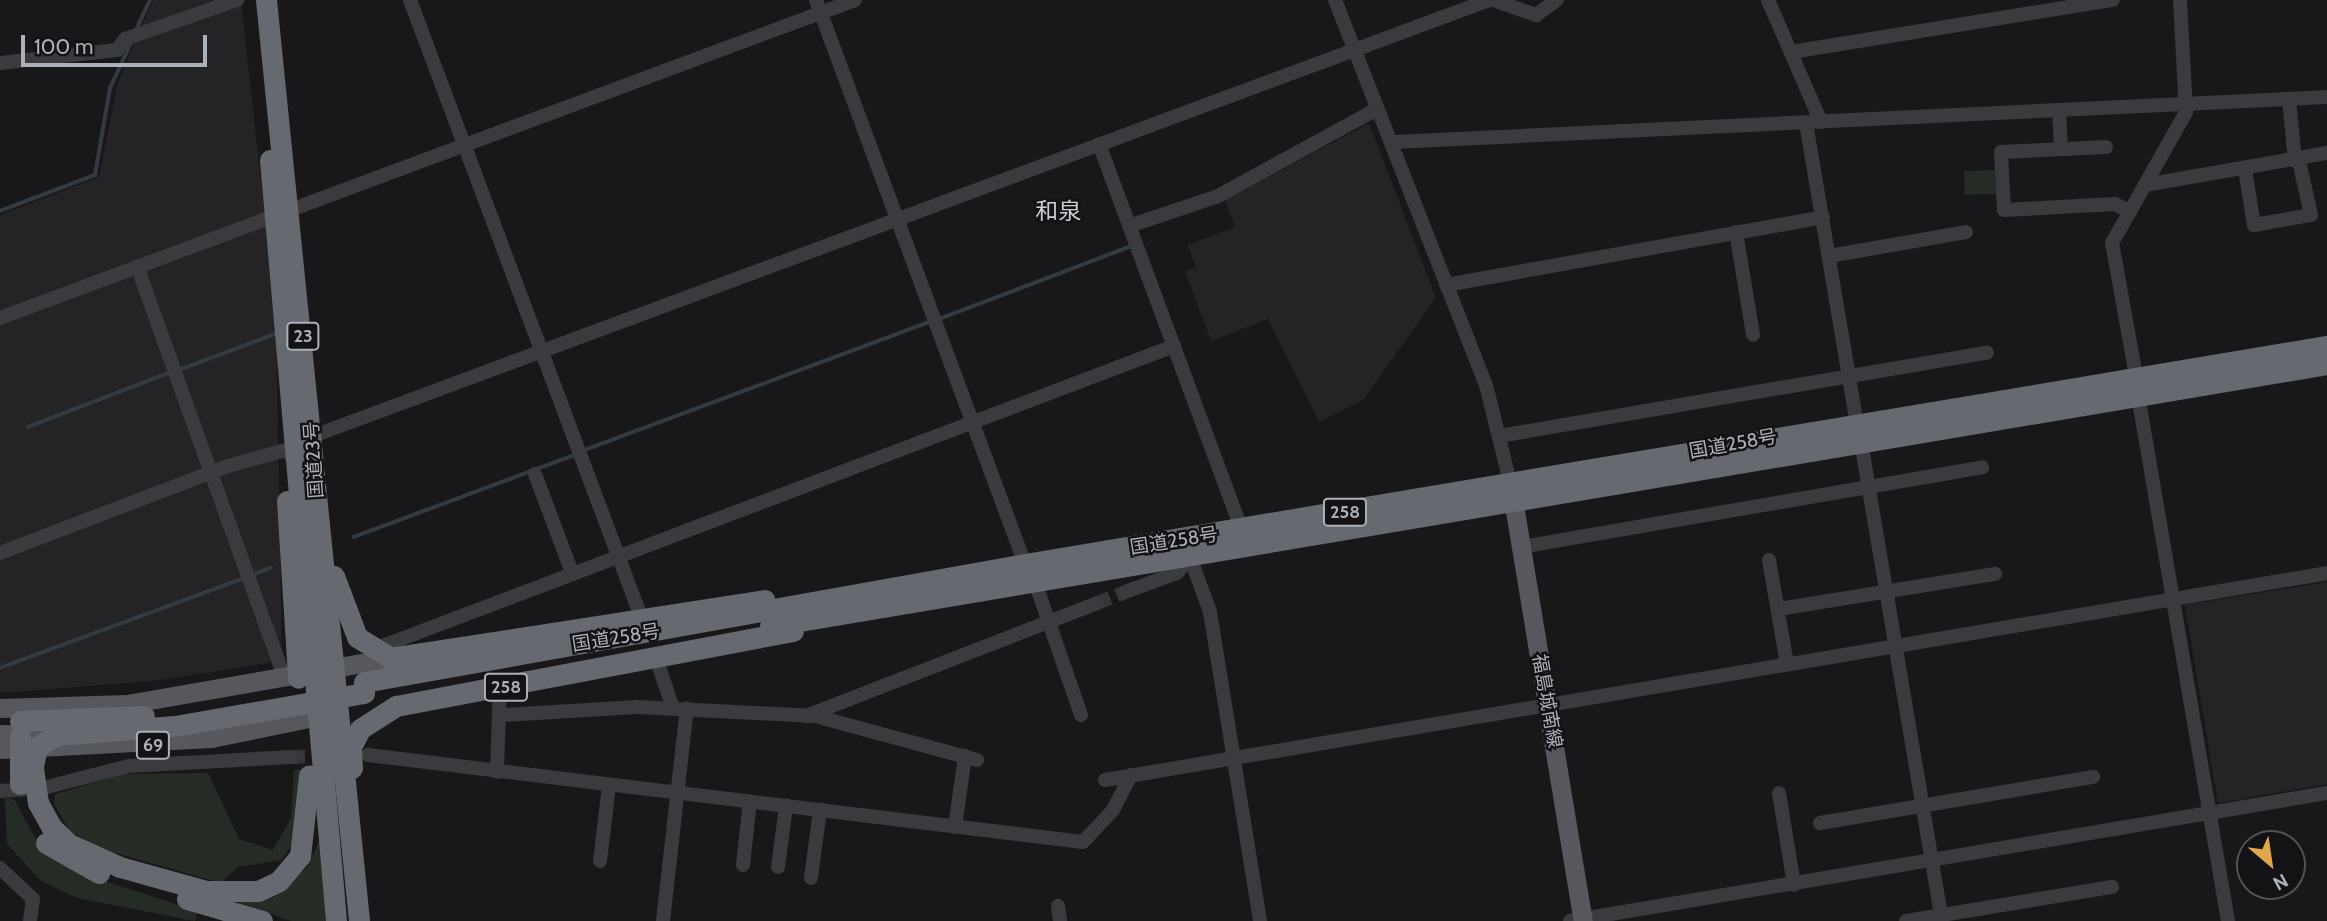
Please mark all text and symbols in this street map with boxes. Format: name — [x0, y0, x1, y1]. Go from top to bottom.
scale bar — [24, 21, 210, 65]
text: 100 m — [34, 34, 93, 59]
district label: 和泉 — [1035, 197, 1081, 225]
road number: 23 — [286, 322, 320, 350]
street label: 国道23号 — [300, 421, 328, 499]
street label: 国道258号 — [1687, 425, 1779, 463]
road number: 258 — [1322, 498, 1368, 526]
street label: 国道258号 — [1128, 523, 1220, 559]
street label: 国道258号 — [570, 620, 662, 656]
street label: 福島城南線 — [1528, 652, 1566, 750]
road number: 258 — [483, 672, 529, 702]
road number: 69 — [136, 730, 170, 760]
north arrow — [2236, 830, 2306, 900]
text: N — [2269, 869, 2292, 895]

